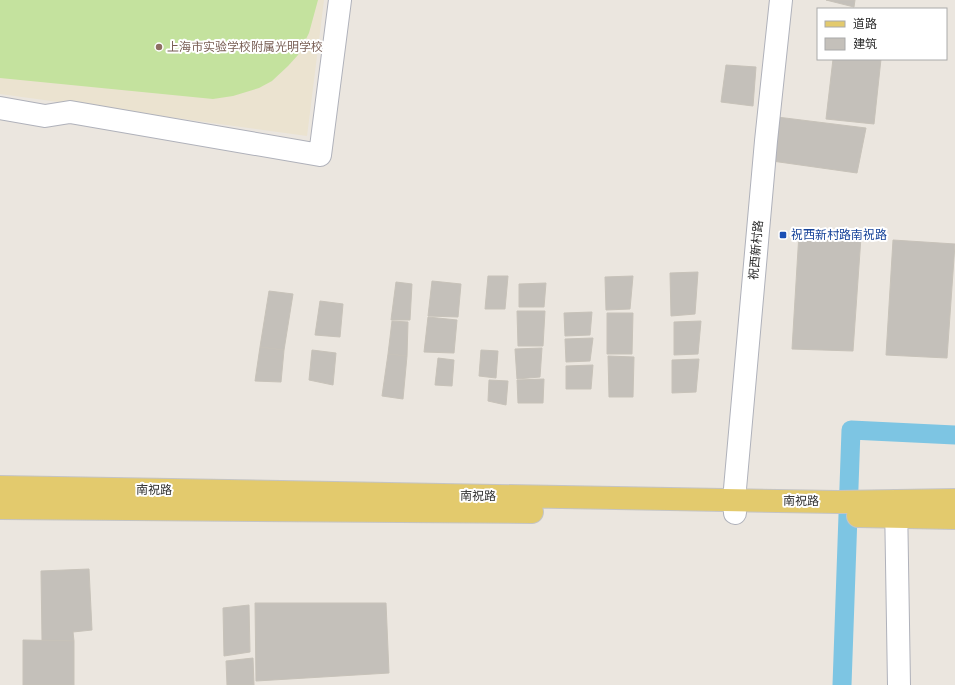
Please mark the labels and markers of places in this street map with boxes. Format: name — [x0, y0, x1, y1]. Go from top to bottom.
place label: 上海市实验学校附属光明学校 — [167, 40, 323, 54]
marker: 上海市实验学校附属光明学校 — [154, 42, 164, 52]
place label: 祝西新村路南祝路 — [791, 228, 887, 242]
marker: 祝西新村路南祝路 — [778, 230, 788, 240]

